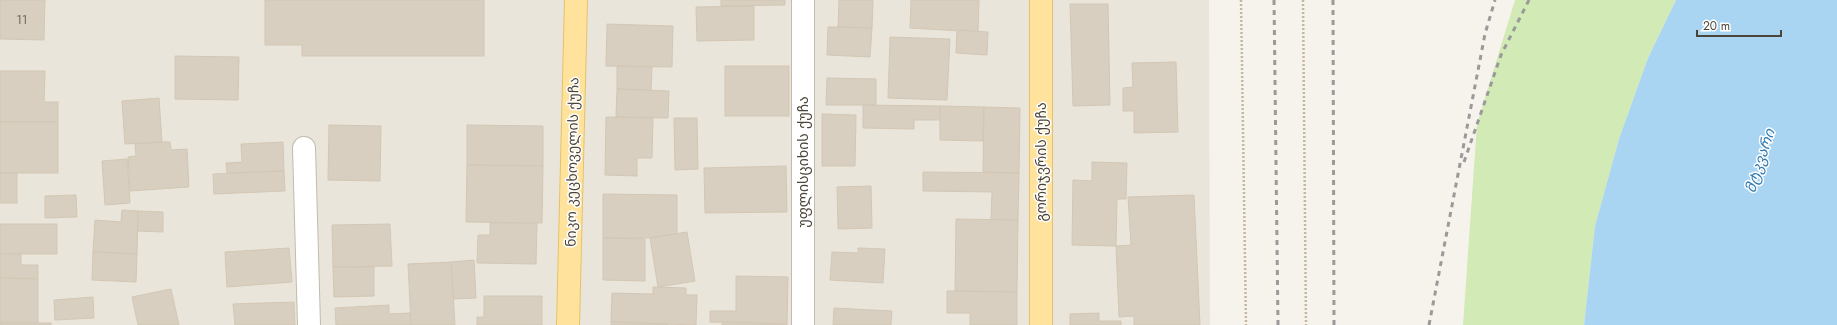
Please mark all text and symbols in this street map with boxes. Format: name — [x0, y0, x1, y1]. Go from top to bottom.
house number: 11 — [17, 11, 27, 29]
scale bar — [1697, 12, 1781, 38]
text: 20 m — [1703, 17, 1730, 35]
street label: ნიკო კეცხოველის ქუჩა — [561, 77, 583, 247]
street label: უფლისციხის ქუჩა — [793, 96, 813, 228]
street label: გორიჯვრის ქუჩა — [1031, 102, 1051, 222]
water label: მტკვარი — [1739, 125, 1781, 196]

